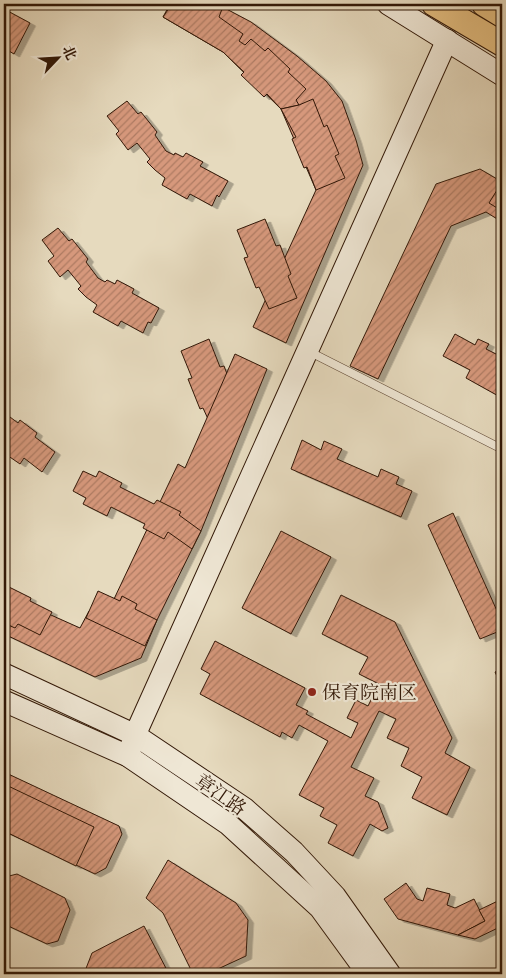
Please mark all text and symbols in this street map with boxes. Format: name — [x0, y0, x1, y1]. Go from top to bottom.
north arrow — [32, 32, 82, 82]
text: 北 — [59, 43, 80, 63]
place label: 保育院南区 — [322, 681, 417, 705]
marker: 保育院南区 — [306, 686, 318, 698]
street label: 章江路 — [190, 769, 251, 821]

